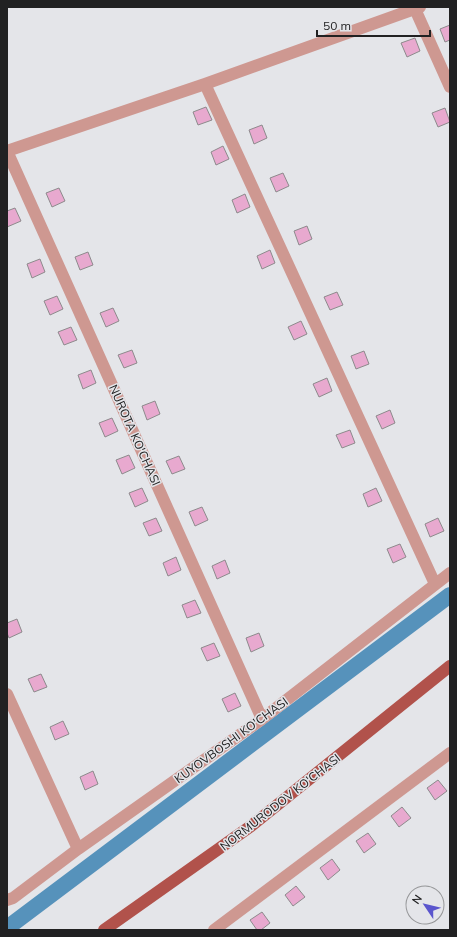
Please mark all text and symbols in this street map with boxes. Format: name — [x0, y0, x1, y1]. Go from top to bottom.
scale bar — [317, 12, 430, 38]
text: 50 m — [323, 18, 351, 33]
street label: NUROTA KO'CHASI — [106, 382, 164, 488]
street label: KUYOVBOSHI KO'CHASI — [171, 694, 291, 786]
street label: NORMURODOV KO'CHASI — [217, 750, 343, 854]
north arrow — [405, 885, 445, 925]
text: N — [409, 892, 425, 907]

